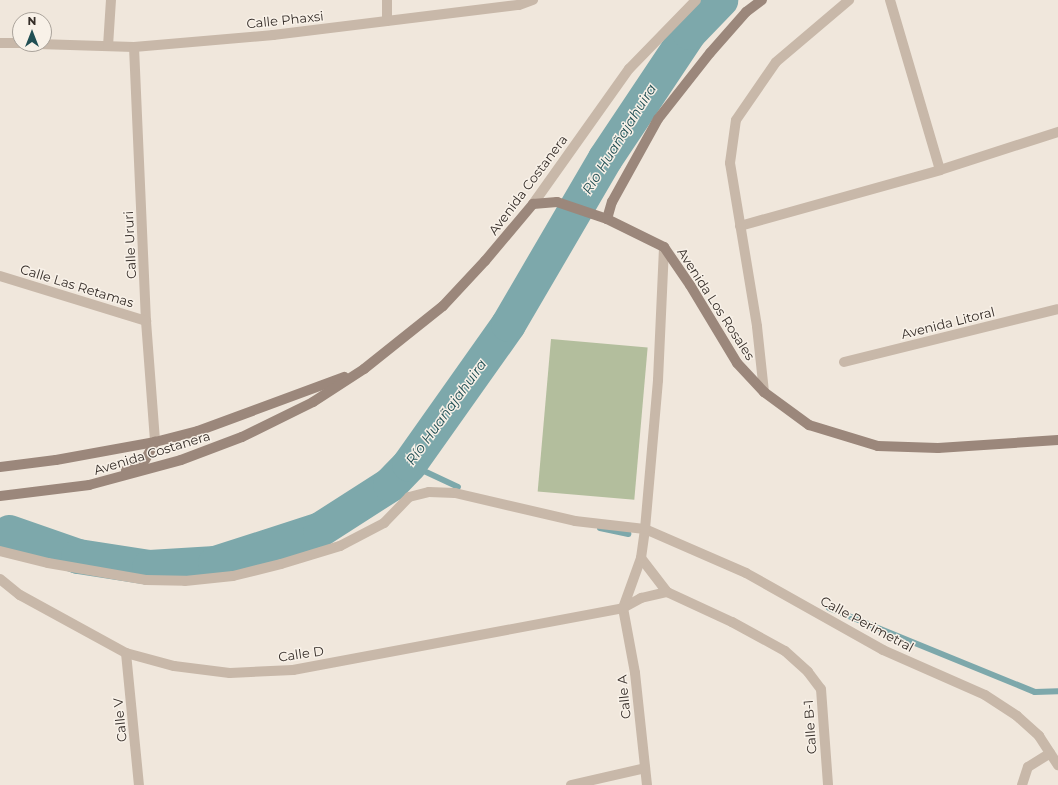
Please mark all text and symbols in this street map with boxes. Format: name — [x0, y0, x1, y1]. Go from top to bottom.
street label: Calle Phaxsi — [246, 8, 324, 32]
north arrow — [12, 12, 52, 52]
text: N — [28, 14, 36, 28]
water label: Río Huañajahuira — [578, 81, 660, 197]
street label: Avenida Costanera — [485, 132, 571, 238]
street label: Calle Ururi — [120, 211, 140, 279]
street label: Avenida Los Rosales — [674, 245, 758, 363]
street label: Calle Las Retamas — [18, 261, 136, 311]
street label: Avenida Litoral — [900, 304, 996, 342]
water label: Río Huañajahuira — [402, 356, 490, 468]
street label: Avenida Costanera — [92, 428, 212, 478]
street label: Calle Perimetral — [818, 593, 916, 655]
street label: Calle D — [277, 643, 325, 665]
street label: Calle A — [614, 674, 634, 720]
street label: Calle V — [110, 697, 130, 743]
street label: Calle B-1 — [800, 699, 820, 755]

